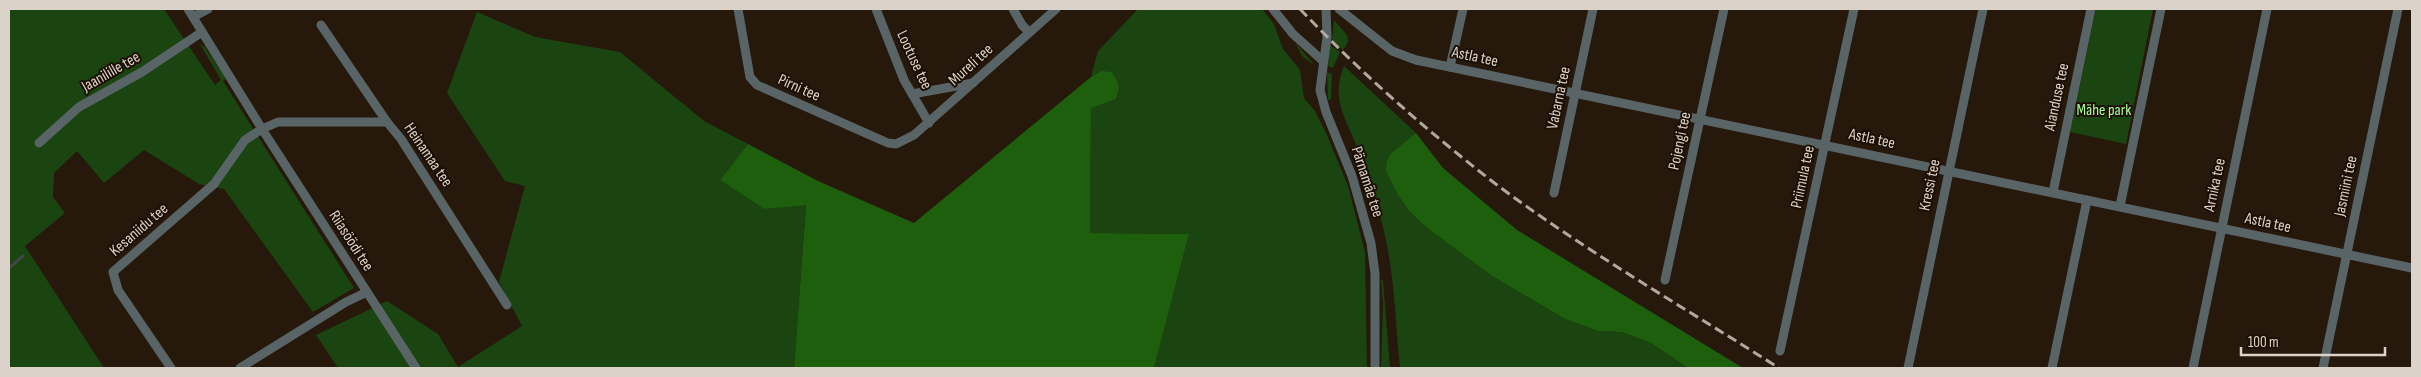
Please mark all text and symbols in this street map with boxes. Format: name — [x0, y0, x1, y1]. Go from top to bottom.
street label: Lootuse tee — [892, 28, 936, 92]
street label: Mureli tee — [945, 40, 997, 90]
street label: Astla tee — [1449, 43, 1500, 71]
street label: Jaanilille tee — [78, 48, 144, 97]
street label: Aianduse tee — [2040, 62, 2073, 133]
street label: Vabarna tee — [1543, 65, 1575, 131]
street label: Pirni tee — [775, 70, 823, 106]
park label: Mähe park — [2077, 101, 2131, 120]
street label: Pojengi tee — [1665, 110, 1695, 172]
street label: Heinamaa tee — [400, 119, 456, 191]
street label: Astla tee — [1846, 125, 1897, 153]
street label: Pärnamäe tee — [1347, 144, 1387, 220]
street label: Priimula tee — [1787, 144, 1819, 210]
street label: Jasmiini tee — [2330, 154, 2362, 219]
street label: Kressi tee — [1915, 157, 1945, 213]
street label: Arnika tee — [2200, 157, 2230, 214]
street label: Kesaniidu tee — [106, 199, 172, 261]
street label: Riiasöödi tee — [324, 207, 378, 275]
street label: Astla tee — [2242, 209, 2293, 237]
scale bar — [2241, 324, 2385, 356]
text: 100 m — [2248, 333, 2279, 352]

